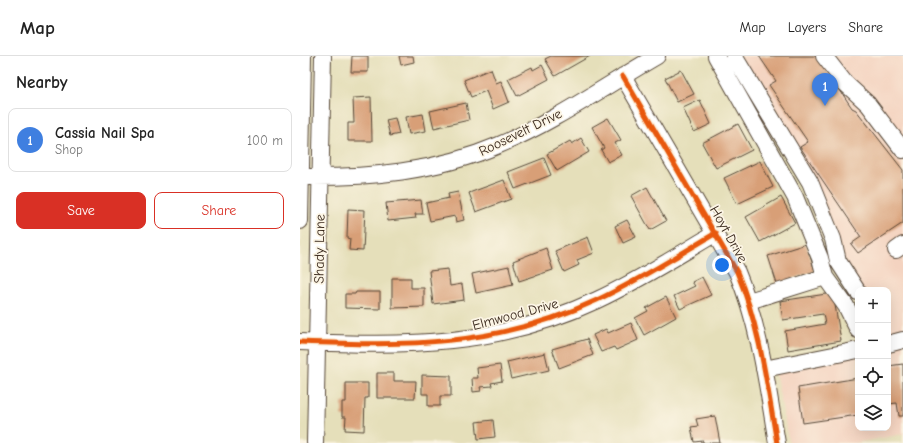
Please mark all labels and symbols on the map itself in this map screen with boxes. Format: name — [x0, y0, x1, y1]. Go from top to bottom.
pin: 1 — [812, 73, 838, 106]
street label: Roosevelt Drive — [476, 105, 564, 160]
street label: Hoyt Drive — [706, 203, 751, 266]
street label: Shady Lane — [310, 214, 329, 284]
your location — [712, 255, 732, 275]
street label: Elmwood Drive — [470, 295, 560, 334]

